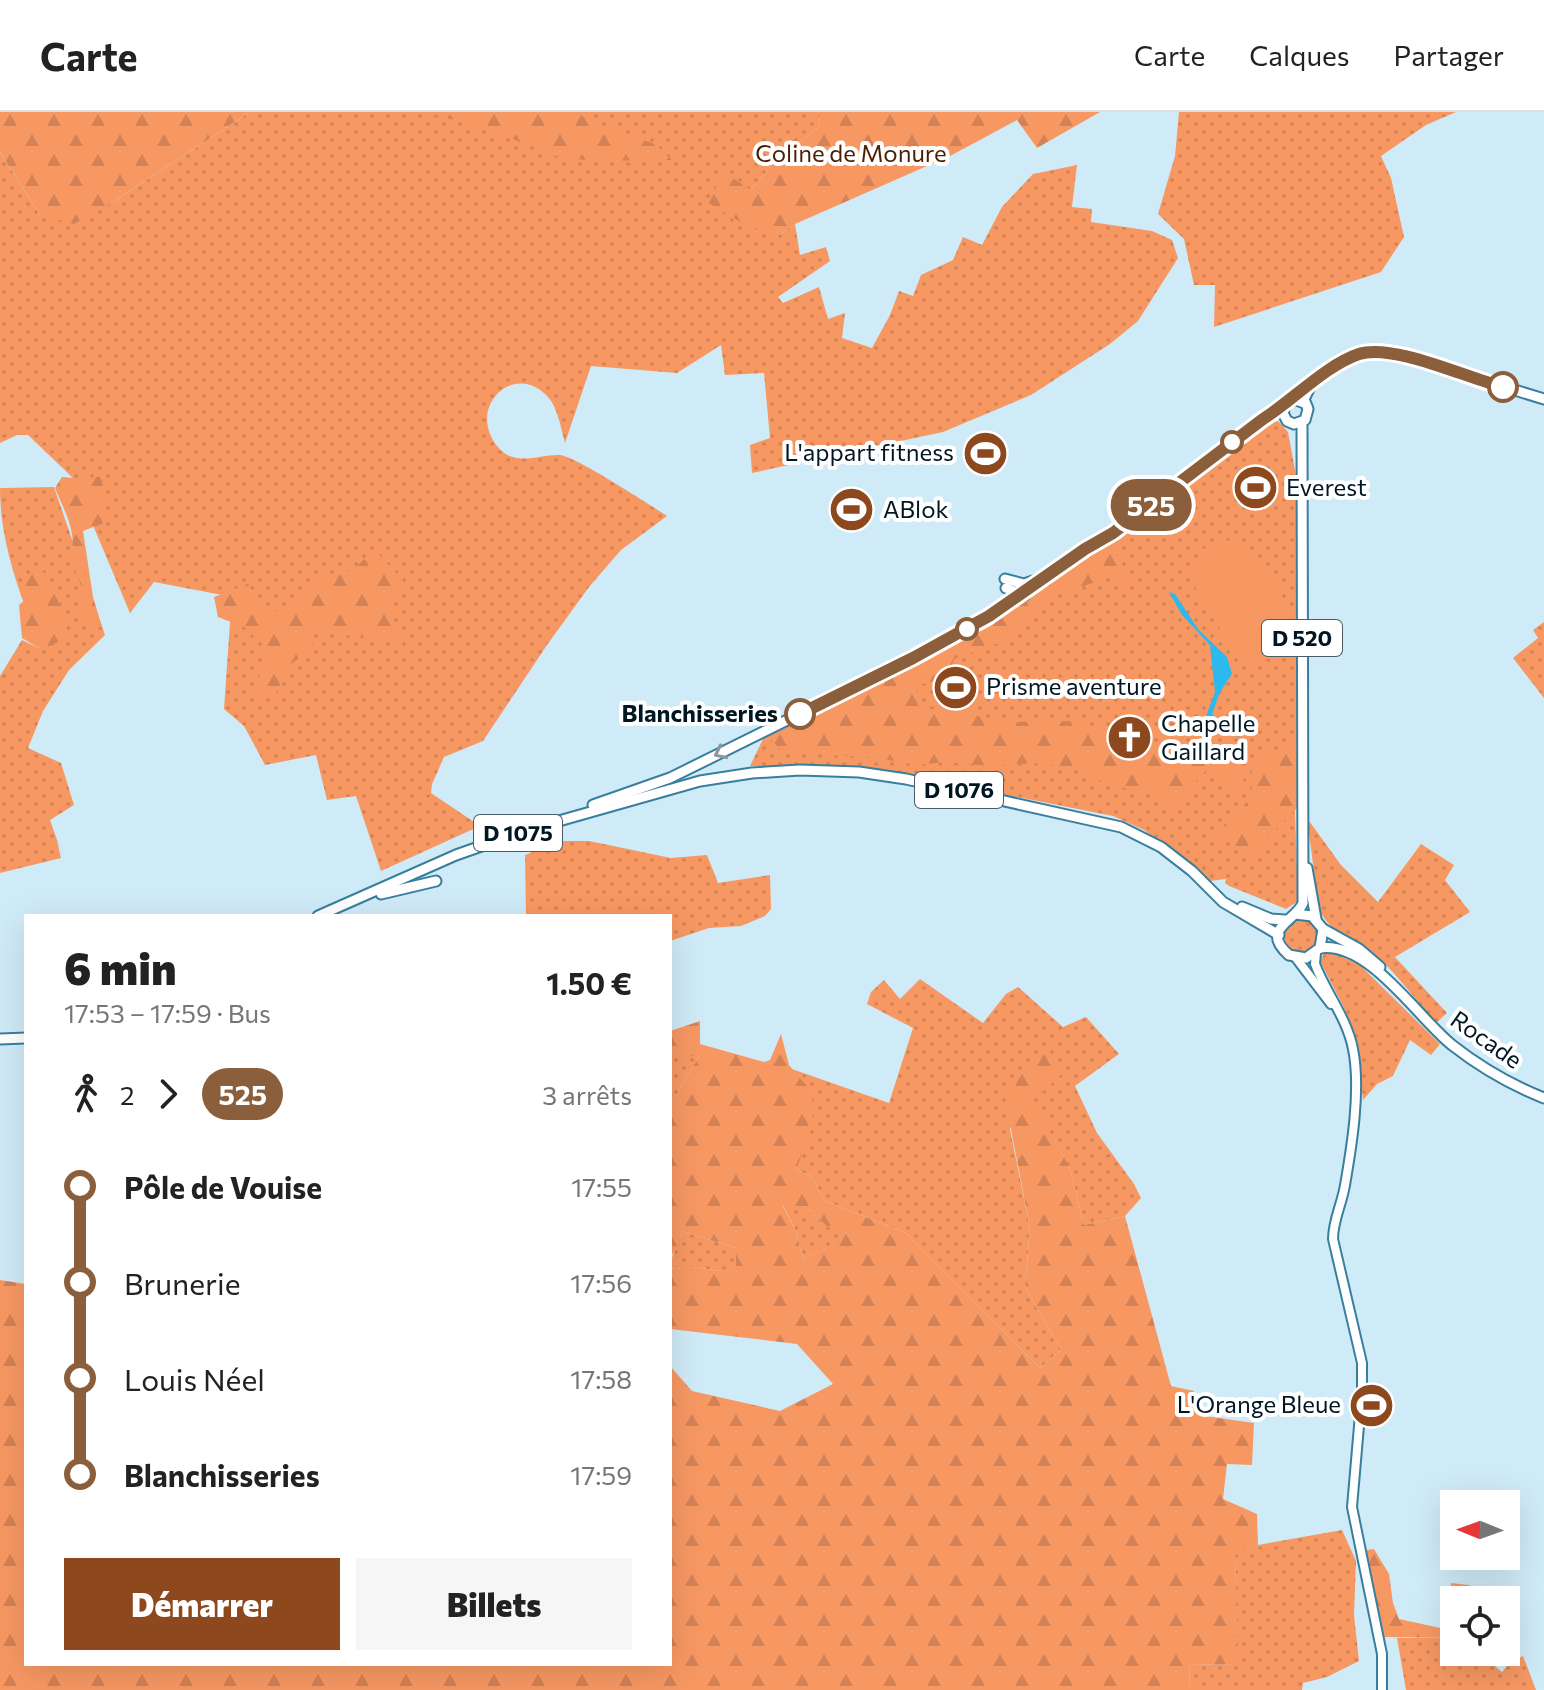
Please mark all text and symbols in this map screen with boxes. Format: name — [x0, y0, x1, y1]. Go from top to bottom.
text: Carte — [40, 32, 138, 79]
text: Carte — [1134, 38, 1205, 72]
text: Calques — [1249, 38, 1350, 72]
text: Partager — [1394, 38, 1504, 72]
park label: Coline de Monure — [755, 138, 947, 167]
unlabelled marker — [1488, 372, 1518, 402]
sports icon: L'appart fitness — [961, 429, 1009, 477]
unlabelled marker — [1221, 431, 1243, 453]
place label: L'appart fitness — [784, 437, 954, 466]
sports icon: Everest — [1231, 464, 1279, 512]
place label: Everest — [1286, 472, 1367, 501]
line badge: 525 — [1105, 479, 1197, 531]
sports icon: ABlok — [828, 486, 876, 534]
text: 525 — [1127, 488, 1175, 522]
place label: ABlok — [883, 494, 949, 523]
unlabelled marker — [956, 618, 978, 640]
road number: D 520 — [1262, 620, 1342, 656]
sports icon: Prisme aventure — [931, 663, 979, 711]
place label: Prisme aventure — [986, 671, 1162, 700]
place label: Blanchisseries — [622, 698, 778, 727]
marker: Blanchisseries — [785, 699, 815, 729]
place label: Chapelle Gaillard — [1161, 708, 1255, 765]
church icon: Chapelle Gaillard — [1106, 714, 1154, 762]
one-way arrow — [714, 743, 729, 759]
road number: D 1076 — [915, 772, 1003, 808]
road number: D 1075 — [474, 815, 562, 851]
text: 6 min — [64, 940, 177, 994]
text: 1.50 € — [546, 964, 632, 1001]
text: 17:53 – 17:59 · Bus — [64, 997, 271, 1028]
street label: Rocade — [1446, 1004, 1528, 1074]
icon: walk — [64, 1072, 108, 1116]
icon: forward — [146, 1072, 190, 1116]
text: 525 — [218, 1077, 267, 1111]
text: 2 — [120, 1079, 134, 1110]
text: 3 arrêts — [542, 1079, 632, 1110]
text: Pôle de Vouise — [124, 1168, 322, 1205]
text: 17:55 — [571, 1171, 632, 1202]
text: Brunerie — [124, 1264, 241, 1301]
text: 17:56 — [570, 1267, 632, 1298]
text: Louis Néel — [124, 1360, 265, 1397]
text: 17:58 — [570, 1363, 632, 1394]
sports icon: L'Orange Bleue — [1348, 1381, 1396, 1429]
place label: L'Orange Bleue — [1177, 1389, 1341, 1418]
text: Blanchisseries — [124, 1456, 320, 1493]
text: 17:59 — [570, 1459, 632, 1490]
north arrow — [1440, 1490, 1520, 1570]
map controls — [1440, 1490, 1520, 1666]
button: Démarrer — [64, 1558, 340, 1650]
button: Billets — [356, 1558, 632, 1650]
button: locate — [1440, 1586, 1520, 1666]

